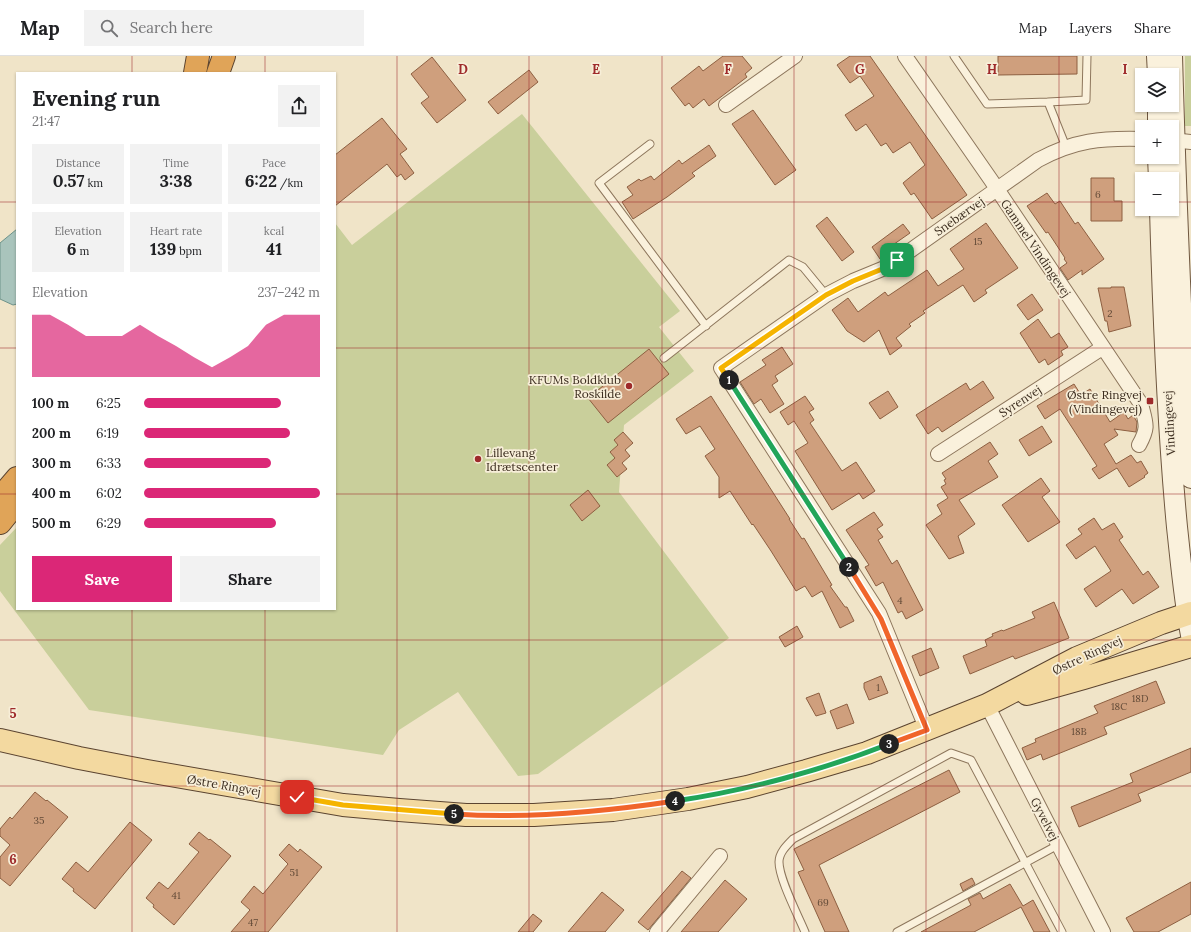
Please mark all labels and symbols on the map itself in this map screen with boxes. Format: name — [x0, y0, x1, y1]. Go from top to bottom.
text: D — [458, 61, 468, 78]
text: E — [592, 61, 600, 78]
text: F — [724, 61, 732, 78]
text: G — [855, 61, 865, 78]
text: H — [987, 61, 997, 78]
text: I — [1122, 61, 1128, 78]
house number: 6 — [1095, 188, 1101, 201]
street label: Snebærvej — [931, 193, 987, 239]
street label: Gammel Vindingevej — [998, 196, 1074, 300]
house number: 15 — [973, 235, 983, 248]
pin — [880, 243, 914, 277]
house number: 2 — [1107, 307, 1113, 320]
pin: 1 — [719, 370, 739, 390]
place label: KFUMs Boldklub Roskilde — [529, 372, 621, 401]
marker: KFUMs Boldklub Roskilde — [624, 381, 634, 391]
street label: Syrenvej — [996, 382, 1044, 420]
place label: Østre Ringvej (Vindingevej) — [1067, 387, 1142, 417]
street label: Vindingevej — [1160, 390, 1178, 457]
marker: Østre Ringvej (Vindingevej) — [1145, 396, 1155, 406]
place label: Lillevang Idrætscenter — [486, 445, 559, 474]
marker: Lillevang Idrætscenter — [473, 454, 483, 464]
pin: 2 — [839, 557, 859, 577]
house number: 4 — [897, 594, 903, 607]
street label: Østre Ringvej — [1050, 632, 1124, 678]
house number: 1 — [876, 681, 880, 694]
house number: 18D — [1132, 692, 1148, 705]
house number: 18C — [1111, 700, 1127, 713]
text: 5 — [9, 705, 17, 722]
house number: 18B — [1071, 725, 1087, 738]
pin: 3 — [879, 734, 899, 754]
street label: Østre Ringvej — [186, 771, 262, 799]
pin — [280, 780, 314, 814]
pin: 4 — [665, 791, 685, 811]
street label: Gyvelvej — [1028, 795, 1062, 843]
pin: 5 — [444, 804, 464, 824]
house number: 35 — [33, 814, 45, 827]
text: 6 — [9, 851, 17, 868]
house number: 51 — [289, 866, 299, 879]
house number: 41 — [171, 889, 181, 902]
house number: 69 — [817, 896, 829, 909]
house number: 47 — [248, 916, 258, 929]

